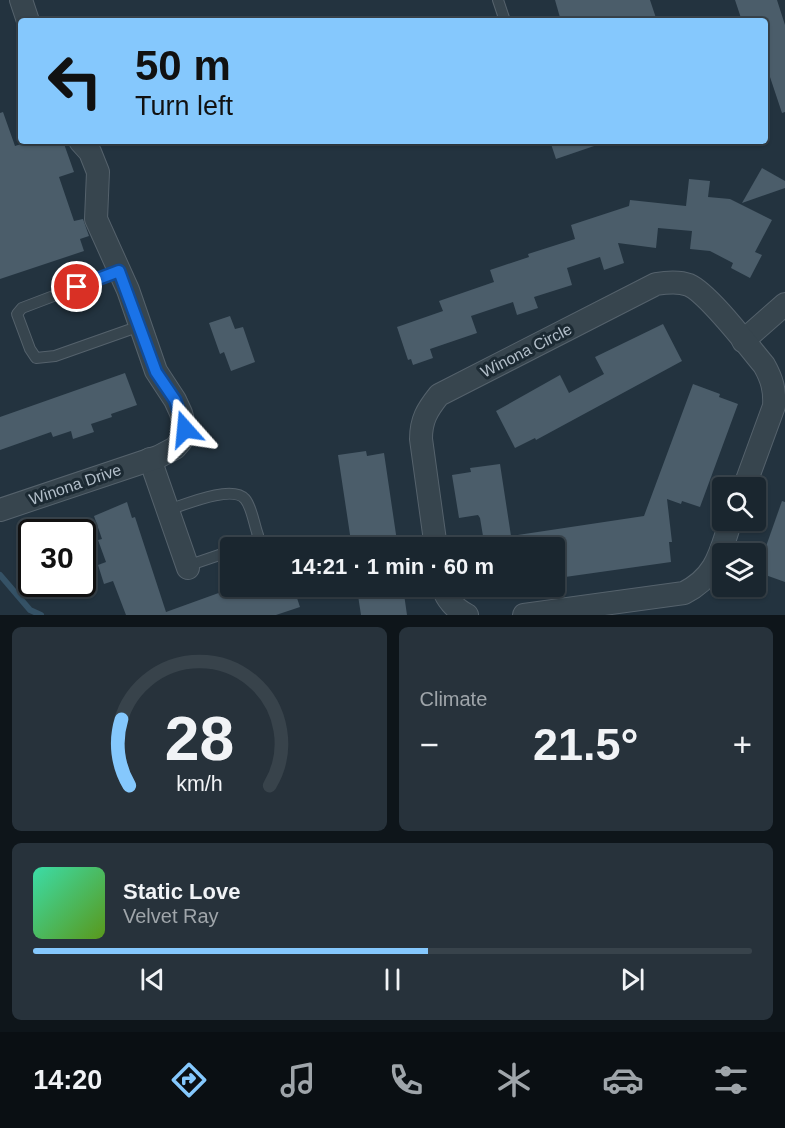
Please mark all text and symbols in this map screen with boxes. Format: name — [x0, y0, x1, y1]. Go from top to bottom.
icon: left — [36, 42, 114, 120]
text: 50 m — [135, 42, 231, 89]
text: Turn left — [135, 91, 233, 121]
pin — [51, 261, 102, 312]
icon: arrive — [60, 270, 93, 303]
street label: Winona Circle — [478, 320, 575, 381]
position arrow — [153, 397, 217, 461]
street label: Winona Drive — [27, 461, 123, 508]
map controls — [712, 477, 766, 597]
button: search — [712, 477, 766, 531]
speed limit sign: 30 — [18, 519, 96, 597]
button: layers — [712, 543, 766, 597]
text: 14:21 · 1 min · 60 m — [291, 554, 494, 579]
text: Climate — [420, 688, 487, 710]
text: 28 — [165, 704, 234, 773]
text: 21.5° — [533, 719, 639, 770]
text: − — [420, 726, 439, 763]
text: + — [733, 726, 752, 763]
text: km/h — [176, 772, 222, 796]
text: Static Love — [123, 879, 240, 904]
text: Velvet Ray — [123, 905, 219, 927]
icon: previous — [136, 963, 169, 996]
icon: pause — [376, 963, 409, 996]
icon: next — [616, 963, 649, 996]
icon: directions — [168, 1059, 210, 1101]
icon: music — [277, 1059, 319, 1101]
icon: phone — [385, 1059, 427, 1101]
icon: climate — [493, 1059, 535, 1101]
icon: car — [602, 1059, 644, 1101]
icon: filters — [710, 1059, 752, 1101]
text: 14:20 — [33, 1065, 102, 1095]

